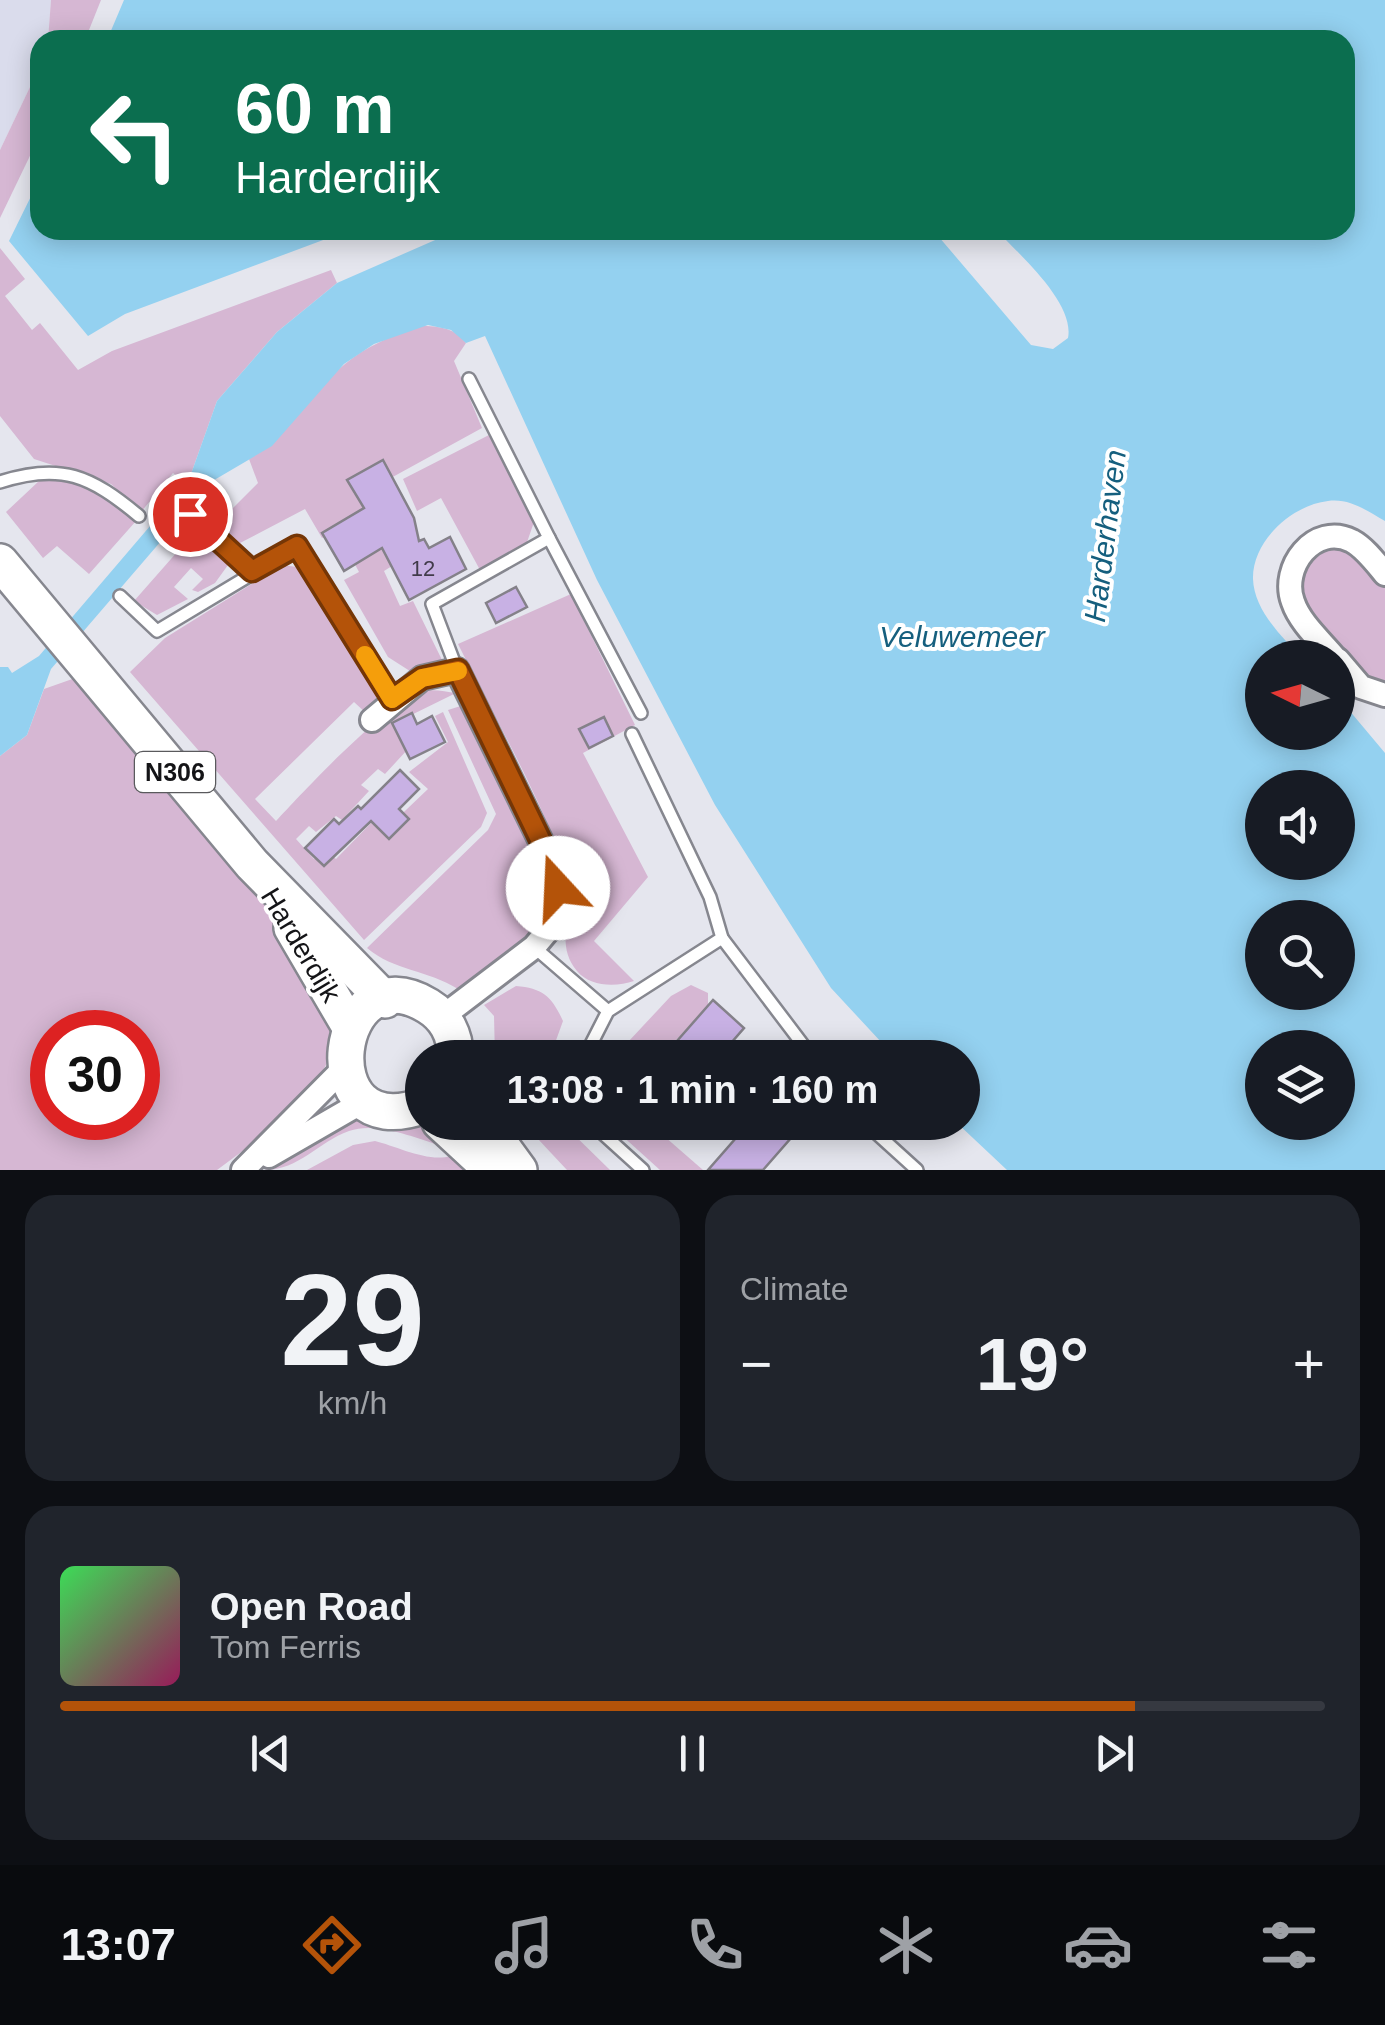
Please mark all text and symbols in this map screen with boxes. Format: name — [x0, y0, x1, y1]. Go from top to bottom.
icon: left — [70, 70, 200, 200]
text: 60 m — [235, 70, 395, 148]
text: Harderdijk — [235, 152, 440, 203]
water label: Harderhaven — [1078, 448, 1132, 624]
pin — [148, 472, 233, 557]
icon: arrive — [163, 487, 218, 542]
house number: 12 — [411, 556, 435, 581]
water label: Veluwemeer — [879, 620, 1046, 653]
north arrow — [1245, 640, 1355, 750]
map controls — [1245, 640, 1355, 1140]
road number: N306 — [135, 752, 215, 792]
button: sound — [1245, 770, 1355, 880]
position arrow — [506, 836, 610, 940]
street label: Harderdijk — [255, 882, 348, 1009]
button: search — [1245, 900, 1355, 1010]
speed limit sign: 30 — [30, 1010, 160, 1140]
button: layers — [1245, 1030, 1355, 1140]
text: 13:08 · 1 min · 160 m — [507, 1069, 878, 1111]
text: 29 — [280, 1247, 425, 1393]
text: Climate — [740, 1271, 848, 1307]
text: 19° — [976, 1322, 1089, 1406]
text: − — [740, 1333, 772, 1395]
text: + — [1293, 1333, 1325, 1395]
text: km/h — [318, 1385, 387, 1421]
text: Open Road — [210, 1586, 413, 1628]
text: Tom Ferris — [210, 1629, 361, 1665]
icon: previous — [243, 1726, 298, 1781]
icon: pause — [665, 1726, 720, 1781]
icon: next — [1087, 1726, 1142, 1781]
icon: directions — [297, 1910, 367, 1980]
icon: music — [489, 1910, 559, 1980]
icon: phone — [680, 1910, 750, 1980]
icon: climate — [871, 1910, 941, 1980]
icon: car — [1063, 1910, 1133, 1980]
icon: filters — [1254, 1910, 1324, 1980]
text: 13:07 — [61, 1919, 176, 1970]

